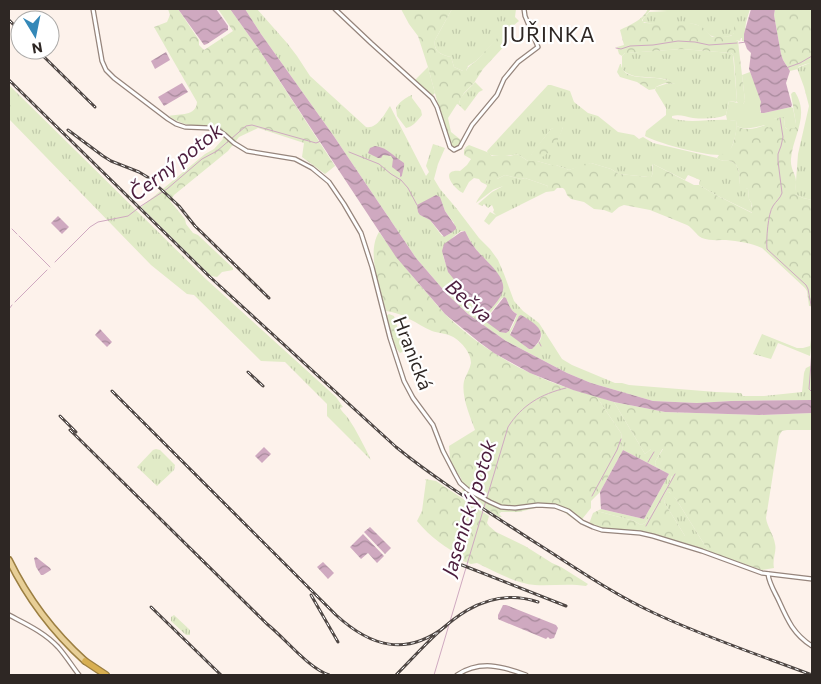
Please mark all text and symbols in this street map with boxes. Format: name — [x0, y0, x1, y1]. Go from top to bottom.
north arrow — [10, 10, 60, 60]
district label: JUŘINKA — [503, 21, 595, 46]
text: N — [31, 39, 44, 58]
water label: Černý potok — [124, 117, 228, 205]
water label: Bečva — [441, 274, 498, 327]
street label: Hranická — [389, 313, 438, 393]
water label: Jasenický potok — [435, 435, 501, 581]

